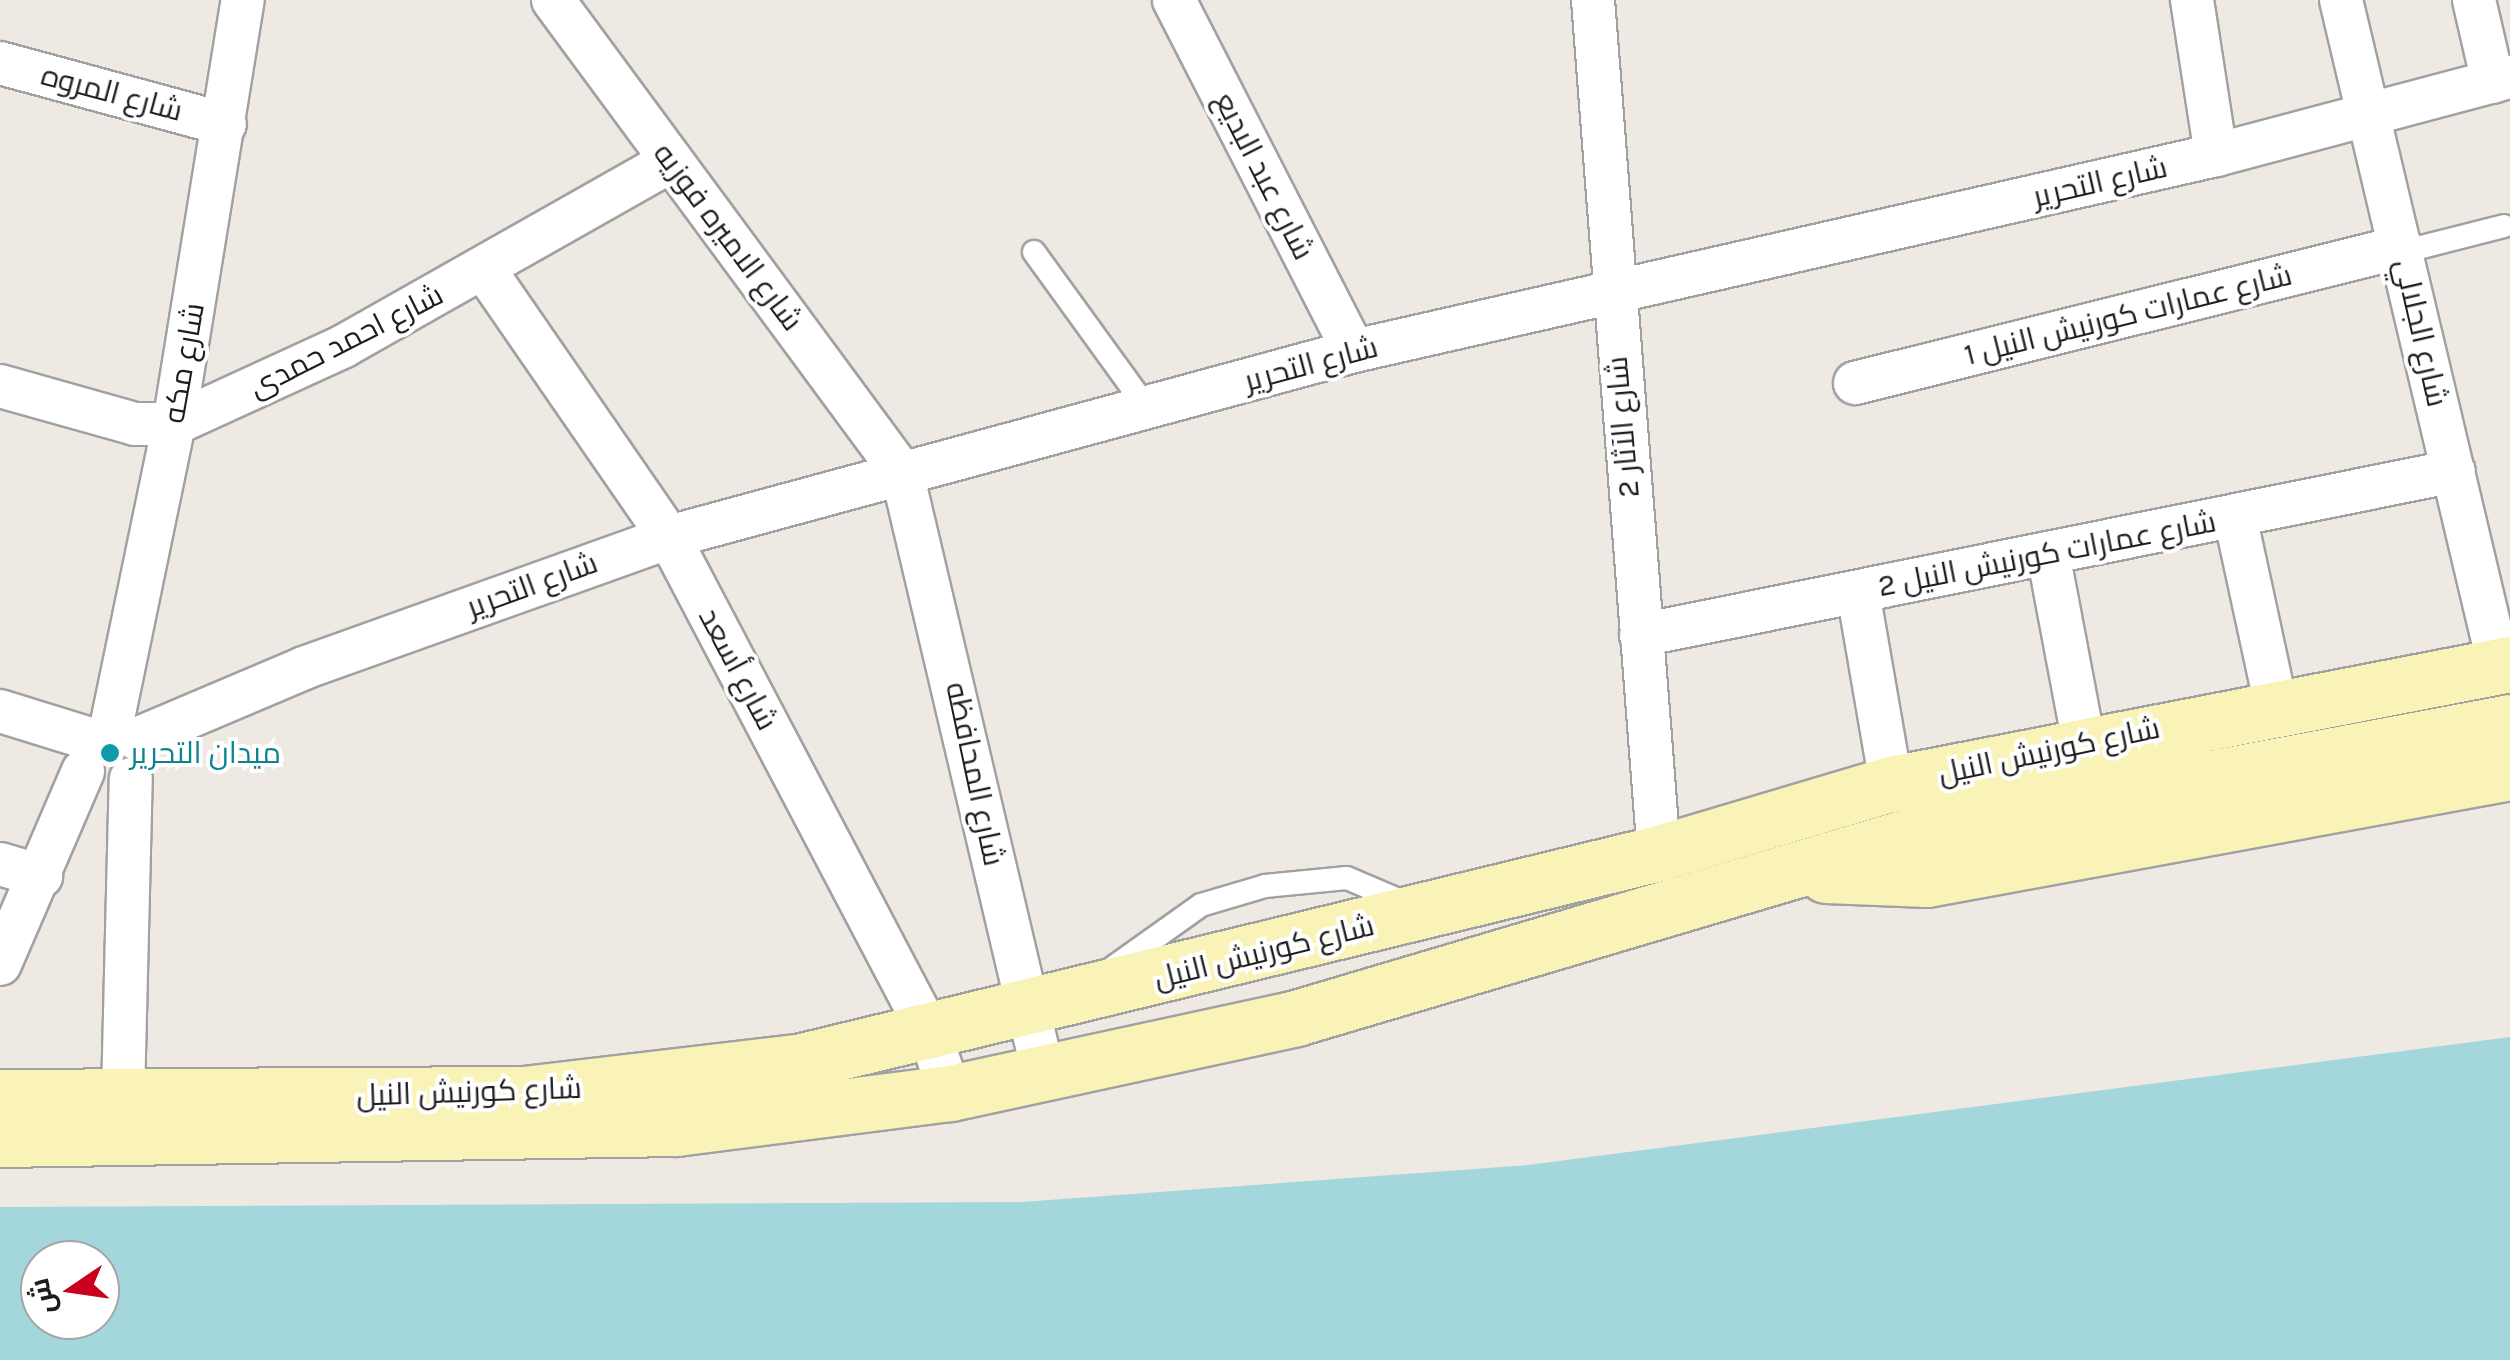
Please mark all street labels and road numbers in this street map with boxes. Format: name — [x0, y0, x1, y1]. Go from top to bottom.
street label: شارع المروه — [37, 57, 187, 129]
street label: شارع عبد البديع — [1206, 86, 1322, 266]
street label: شارع الاميره فوزيه — [646, 136, 810, 338]
street label: شارع التحرير — [2029, 149, 2171, 215]
street label: شارع الجلالي — [2387, 256, 2455, 410]
street label: شارع عمارات كورنيش النيل 1 — [1961, 257, 2295, 373]
street label: شارع احمد حمدى — [243, 277, 449, 405]
street label: شارع مكه — [156, 300, 212, 426]
street label: شارع التحرير — [1240, 329, 1382, 399]
street label: شارع الآثار 2 — [1599, 355, 1647, 499]
street label: شارع عمارات كورنيش النيل 2 — [1875, 504, 2219, 604]
street label: شارع التحرير — [462, 545, 602, 625]
street label: شارع أسعد — [691, 602, 785, 736]
street label: شارع المحافظه — [938, 679, 1012, 869]
street label: شارع كورنيش النيل — [1935, 710, 2163, 792]
street label: شارع كورنيش النيل — [1150, 907, 1378, 997]
street label: شارع كورنيش النيل — [356, 1070, 582, 1114]

